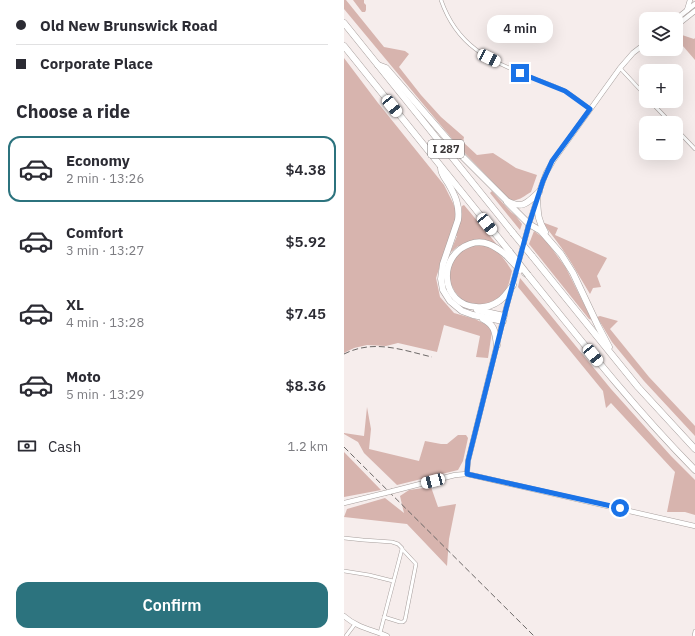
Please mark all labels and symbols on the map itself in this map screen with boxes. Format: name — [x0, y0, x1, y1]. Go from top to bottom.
callout: 4 min — [487, 15, 553, 43]
car — [476, 47, 502, 69]
route end — [511, 64, 529, 82]
car — [380, 93, 404, 119]
road number: I 287 — [428, 140, 464, 158]
car — [475, 211, 499, 237]
car — [581, 342, 605, 368]
car — [420, 472, 446, 490]
route start — [611, 499, 629, 517]

